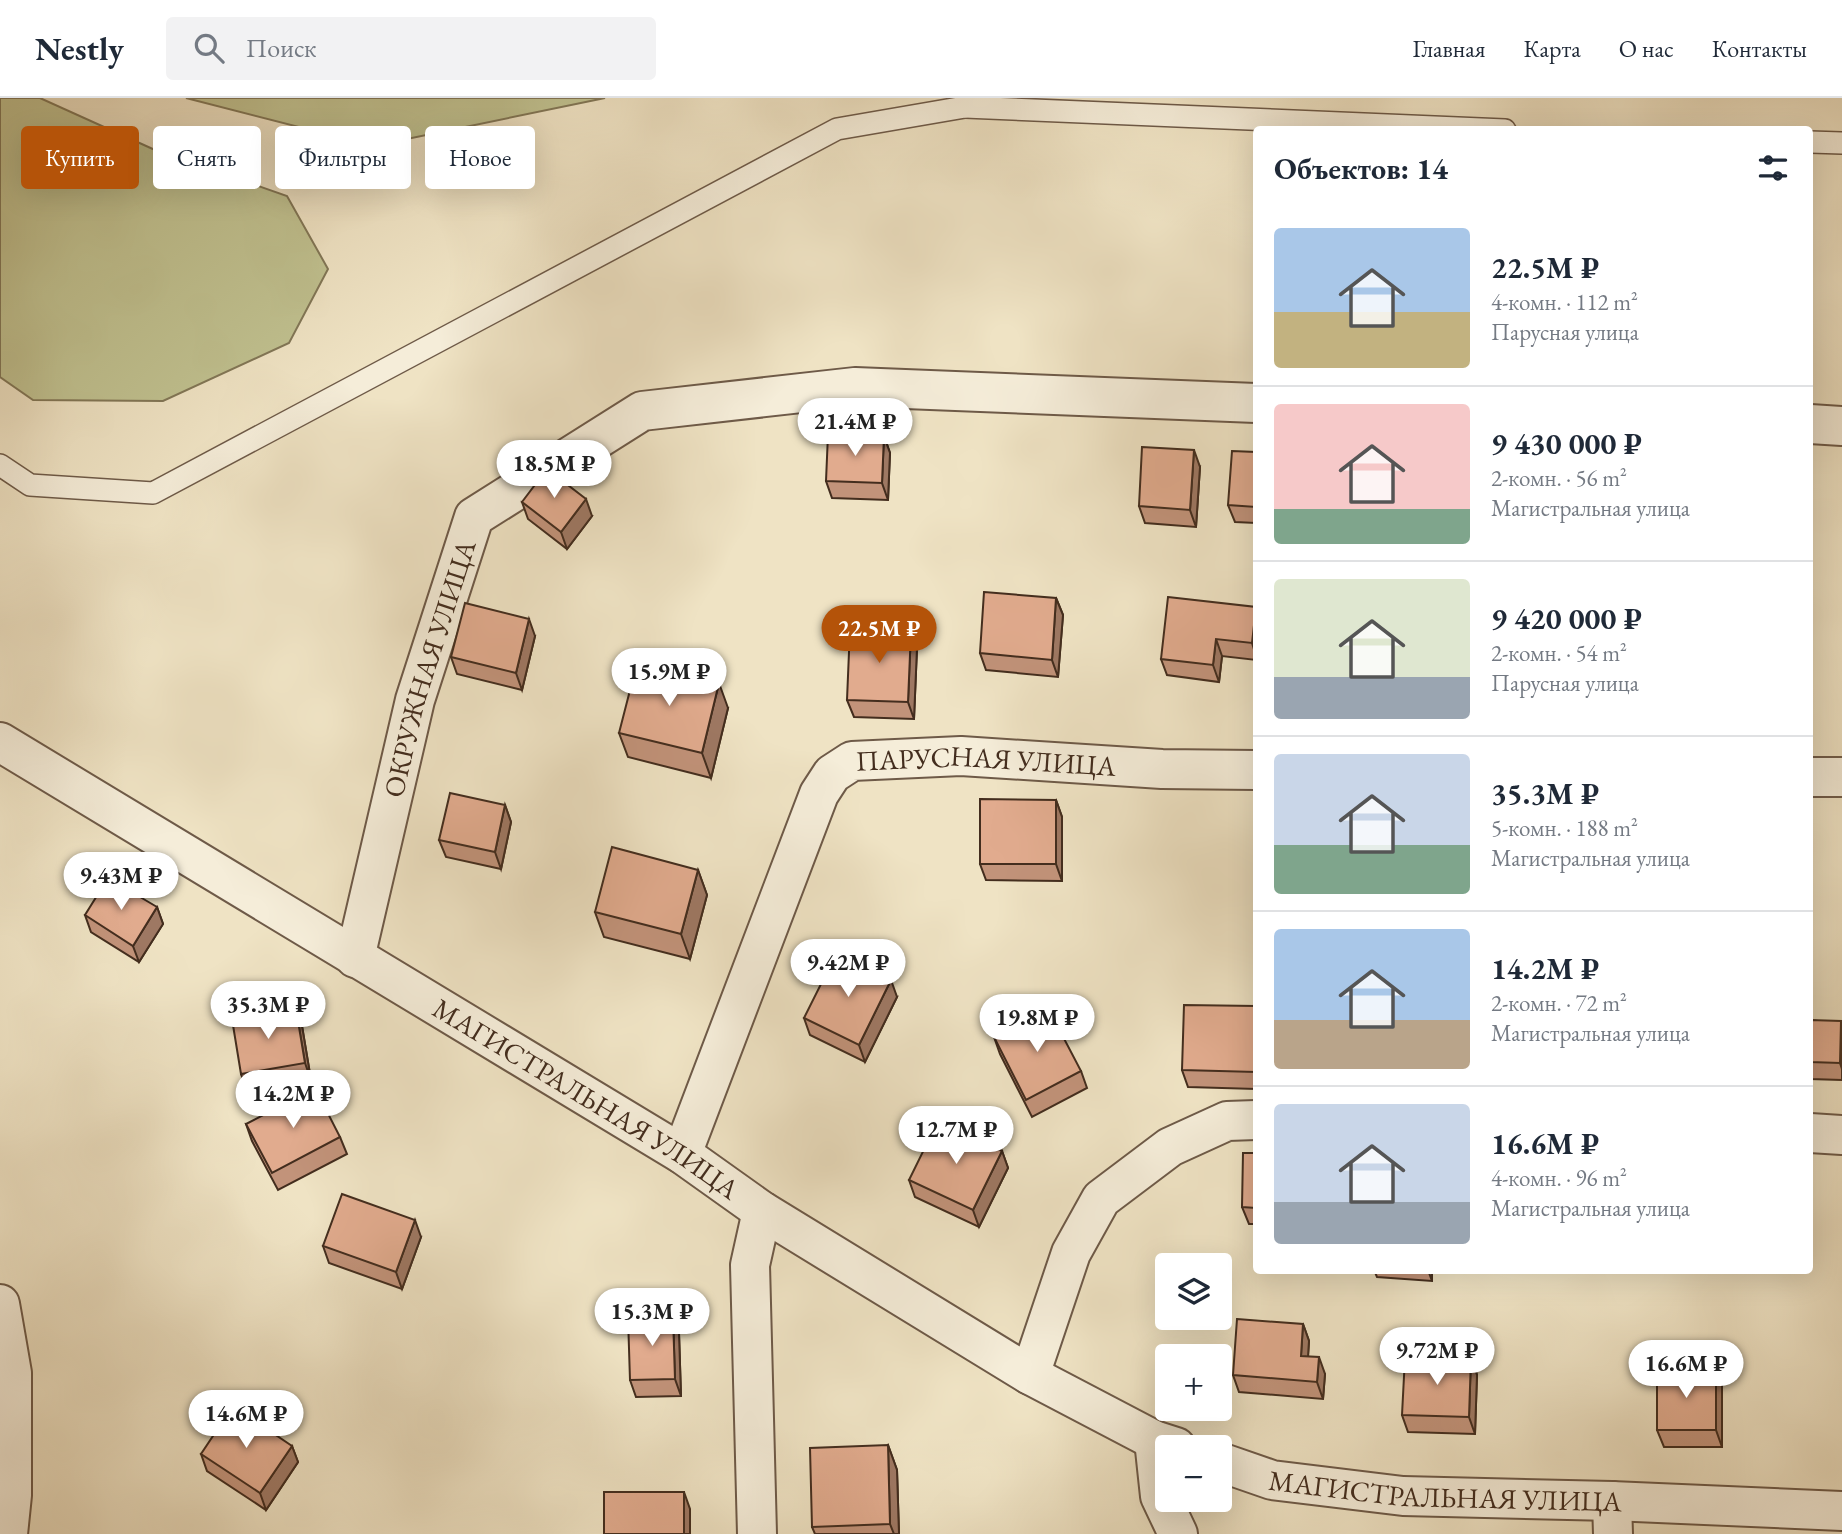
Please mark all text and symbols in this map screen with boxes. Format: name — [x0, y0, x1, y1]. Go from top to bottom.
search box — [166, 17, 656, 80]
text: Nestly — [35, 27, 124, 70]
icon: search — [190, 29, 228, 67]
text: Поиск — [246, 31, 317, 65]
text: Главная — [1412, 33, 1486, 64]
text: Карта — [1524, 33, 1581, 64]
text: О нас — [1619, 33, 1674, 64]
text: Контакты — [1712, 33, 1807, 64]
chip: Купить — [21, 126, 139, 189]
chip: Снять — [153, 126, 261, 189]
chip: Фильтры — [275, 126, 411, 189]
chip: Новое — [425, 126, 535, 189]
text: Объектов: 14 — [1274, 149, 1448, 188]
icon: filters — [1754, 149, 1792, 187]
text: 22.5M ₽ — [1491, 248, 1599, 287]
icon: home — [1330, 256, 1414, 340]
text: 4-комн. · 112 m² — [1491, 287, 1638, 317]
text: Парусная улица — [1491, 317, 1639, 347]
pin: 21.4M ₽ — [790, 398, 920, 458]
text: 21.4M ₽ — [814, 406, 896, 436]
text: 9 430 000 ₽ — [1491, 424, 1642, 463]
icon: home — [1330, 432, 1414, 516]
pin: 18.5M ₽ — [489, 440, 619, 500]
text: 18.5M ₽ — [513, 448, 595, 478]
text: 2-комн. · 56 m² — [1491, 463, 1627, 493]
text: Магистральная улица — [1491, 493, 1690, 523]
street label: ОКРУЖНАЯ УЛИЦА — [375, 535, 484, 801]
text: 9 420 000 ₽ — [1491, 599, 1642, 638]
pin: 22.5M ₽ — [814, 606, 944, 665]
icon: home — [1330, 607, 1414, 691]
text: 22.5M ₽ — [838, 613, 920, 643]
text: 2-комн. · 54 m² — [1491, 638, 1627, 668]
pin: 15.9M ₽ — [604, 648, 734, 708]
text: 15.9M ₽ — [628, 656, 710, 686]
text: Парусная улица — [1491, 668, 1639, 698]
street label: ПАРУСНАЯ УЛИЦА — [855, 737, 1118, 784]
text: 35.3M ₽ — [1491, 774, 1599, 813]
icon: home — [1330, 782, 1414, 866]
text: 5-комн. · 188 m² — [1491, 813, 1638, 843]
text: Магистральная улица — [1491, 843, 1690, 873]
pin: 9.43M ₽ — [56, 852, 186, 912]
text: 9.43M ₽ — [80, 860, 162, 890]
pin: 9.42M ₽ — [783, 940, 913, 999]
text: 9.42M ₽ — [807, 947, 889, 977]
text: 14.2M ₽ — [1491, 949, 1599, 988]
icon: home — [1330, 957, 1414, 1041]
pin: 35.3M ₽ — [203, 982, 333, 1041]
text: 2-комн. · 72 m² — [1491, 988, 1627, 1018]
text: 35.3M ₽ — [227, 989, 309, 1019]
street label: МАГИСТРАЛЬНАЯ УЛИЦА — [426, 990, 747, 1207]
pin: 19.8M ₽ — [972, 995, 1102, 1054]
text: 19.8M ₽ — [996, 1002, 1078, 1032]
text: Магистральная улица — [1491, 1018, 1690, 1048]
pin: 14.2M ₽ — [228, 1070, 358, 1130]
text: 14.2M ₽ — [252, 1078, 334, 1108]
pin: 12.7M ₽ — [891, 1107, 1021, 1166]
text: 12.7M ₽ — [915, 1114, 997, 1144]
text: 16.6M ₽ — [1491, 1124, 1599, 1163]
icon: home — [1330, 1132, 1414, 1216]
text: 4-комн. · 96 m² — [1491, 1163, 1627, 1193]
text: Магистральная улица — [1491, 1193, 1690, 1223]
map controls — [1155, 1253, 1232, 1512]
button: layers — [1155, 1253, 1232, 1330]
pin: 15.3M ₽ — [587, 1288, 717, 1348]
text: 15.3M ₽ — [611, 1296, 693, 1326]
pin: 9.72M ₽ — [1372, 1328, 1502, 1387]
text: 9.72M ₽ — [1396, 1335, 1478, 1365]
pin: 16.6M ₽ — [1621, 1340, 1751, 1400]
button: + — [1155, 1344, 1232, 1421]
text: 16.6M ₽ — [1645, 1348, 1727, 1378]
pin: 14.6M ₽ — [181, 1390, 311, 1450]
text: 14.6M ₽ — [205, 1398, 287, 1428]
button: − — [1155, 1435, 1232, 1512]
street label: МАГИСТРАЛЬНАЯ УЛИЦА — [1267, 1462, 1623, 1519]

